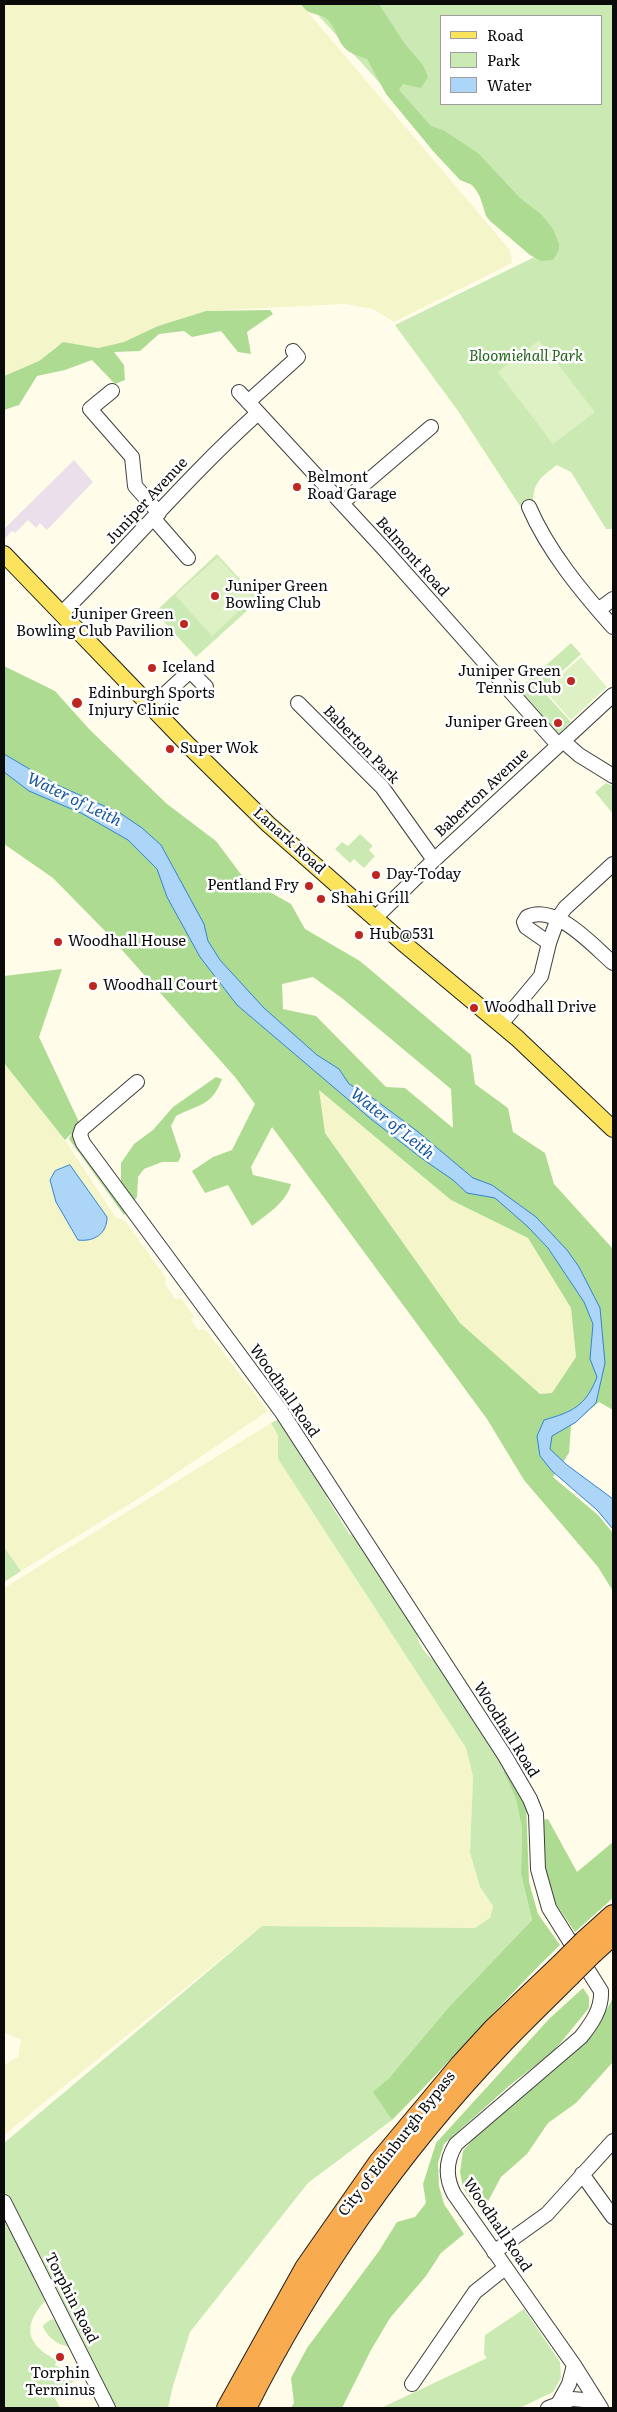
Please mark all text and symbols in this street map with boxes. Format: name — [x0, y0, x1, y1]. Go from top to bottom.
legend — [440, 15, 602, 105]
text: Road — [487, 23, 523, 46]
text: Park — [487, 48, 520, 71]
text: Water — [487, 73, 532, 96]
park label: Bloomiehall Park — [469, 348, 583, 366]
street label: Juniper Avenue — [102, 454, 192, 548]
place label: Belmont Road Garage — [307, 469, 397, 504]
marker: Belmont Road Garage — [291, 481, 303, 493]
street label: Belmont Road — [372, 514, 452, 600]
place label: Juniper Green Bowling Club — [225, 578, 328, 613]
marker: Juniper Green Bowling Club — [209, 590, 221, 602]
place label: Juniper Green Bowling Club Pavilion — [16, 606, 174, 641]
marker: Juniper Green Bowling Club Pavilion — [178, 618, 190, 630]
place label: Iceland — [162, 659, 215, 677]
marker: Iceland — [146, 662, 158, 674]
place label: Juniper Green Tennis Club — [458, 663, 561, 698]
marker: Juniper Green Tennis Club — [565, 675, 577, 687]
place label: Edinburgh Sports Injury Clinic — [88, 685, 214, 720]
marker: Edinburgh Sports Injury Clinic — [70, 696, 84, 710]
street label: Baberton Park — [319, 702, 403, 788]
place label: Juniper Green — [445, 714, 548, 732]
marker: Juniper Green — [552, 717, 564, 729]
place label: Super Wok — [180, 740, 258, 758]
marker: Super Wok — [164, 743, 176, 755]
street label: Baberton Avenue — [431, 745, 533, 841]
water label: Water of Leith — [24, 769, 124, 831]
street label: Lanark Road — [249, 804, 329, 878]
place label: Day-Today — [386, 866, 461, 884]
marker: Day-Today — [370, 869, 382, 881]
place label: Pentland Fry — [207, 877, 299, 895]
marker: Pentland Fry — [303, 880, 315, 892]
place label: Shahi Grill — [331, 890, 409, 908]
marker: Shahi Grill — [315, 893, 327, 905]
place label: Hub@531 — [369, 926, 434, 944]
marker: Hub@531 — [353, 929, 365, 941]
place label: Woodhall House — [68, 933, 186, 951]
marker: Woodhall House — [52, 936, 64, 948]
place label: Woodhall Court — [103, 977, 218, 995]
marker: Woodhall Court — [87, 980, 99, 992]
place label: Woodhall Drive — [484, 999, 596, 1017]
marker: Woodhall Drive — [468, 1002, 480, 1014]
water label: Water of Leith — [346, 1084, 438, 1164]
street label: Woodhall Road — [245, 1341, 323, 1441]
street label: Woodhall Road — [469, 1679, 543, 1781]
street label: City of Edinburgh Bypass — [335, 2068, 459, 2220]
street label: Woodhall Road — [459, 2175, 535, 2275]
street label: Torphin Road — [41, 2250, 101, 2346]
marker: Torphin Terminus — [54, 2351, 66, 2363]
place label: Torphin Terminus — [25, 2365, 95, 2400]

